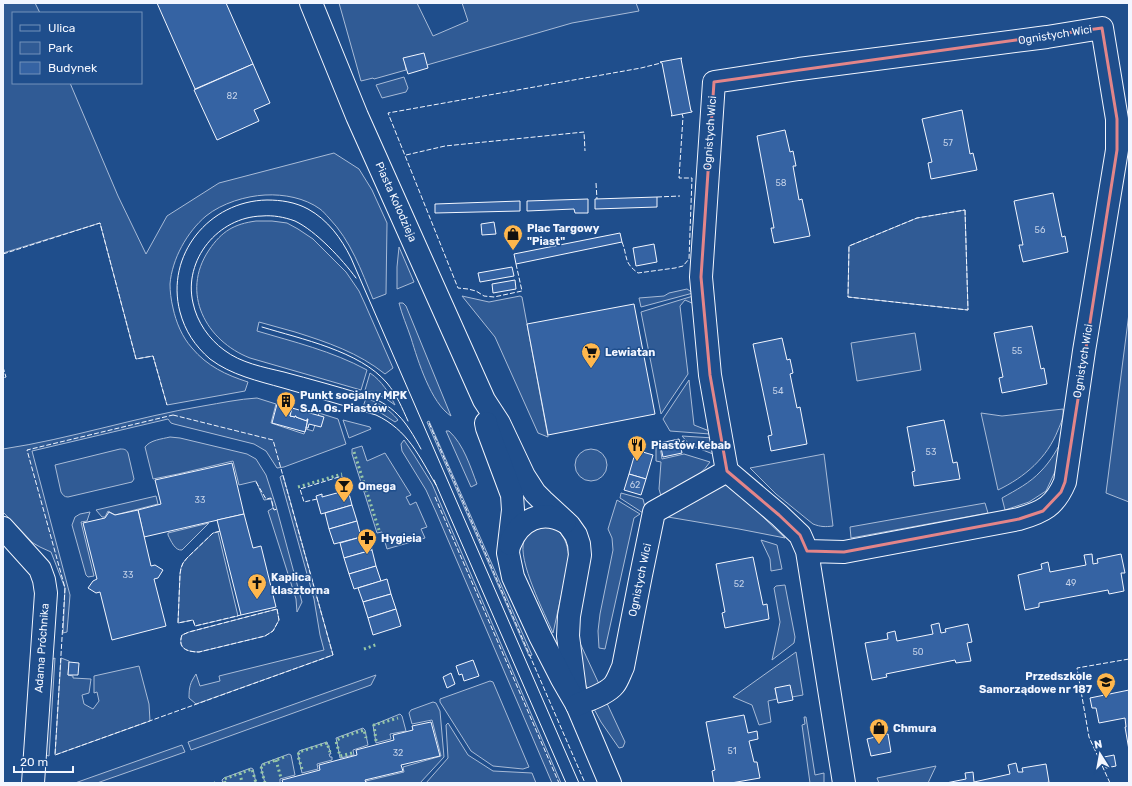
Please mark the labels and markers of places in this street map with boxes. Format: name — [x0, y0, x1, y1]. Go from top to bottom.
place label: Plac Targowy "Piast" — [527, 222, 600, 248]
shop icon: Plac Targowy "Piast" — [502, 223, 524, 251]
supermarket icon: Lewiatan — [580, 341, 602, 369]
place label: Lewiatan — [605, 346, 655, 359]
place label: Punkt socjalny MPK S.A. Os. Piastów — [300, 389, 408, 415]
building icon: Punkt socjalny MPK S.A. Os. Piastów — [275, 390, 297, 418]
restaurant icon: Piastów Kebab — [626, 434, 648, 462]
place label: Piastów Kebab — [651, 439, 731, 452]
bar icon: Omega — [333, 475, 355, 503]
place label: Omega — [358, 480, 396, 493]
pharmacy icon: Hygieia — [356, 527, 378, 555]
place label: Hygieia — [381, 532, 422, 545]
place label: Kaplica klasztorna — [271, 571, 330, 597]
church icon: Kaplica klasztorna — [246, 572, 268, 600]
place label: Przedszkole Samorządowe nr 187 — [979, 670, 1093, 696]
school or university icon: Przedszkole Samorządowe nr 187 — [1095, 671, 1117, 699]
shop icon: Chmura — [868, 717, 890, 745]
place label: Chmura — [893, 722, 936, 735]

